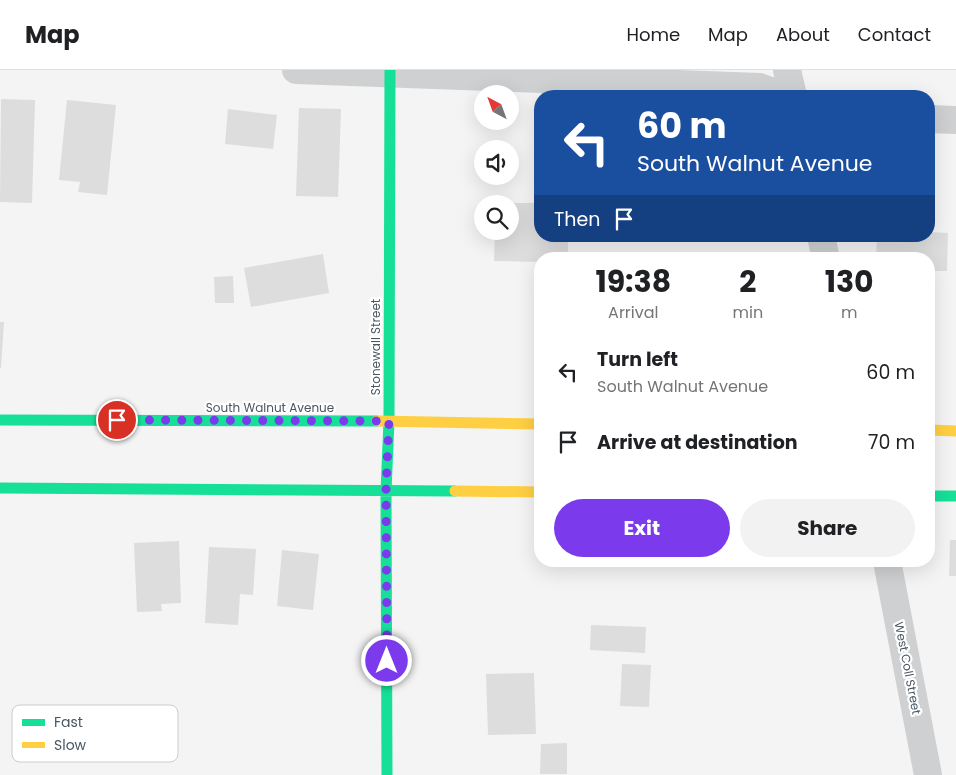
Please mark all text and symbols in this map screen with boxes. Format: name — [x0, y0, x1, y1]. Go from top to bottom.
text: Map — [25, 18, 80, 51]
text: Home — [626, 22, 680, 47]
text: Map — [708, 22, 748, 47]
text: About — [776, 22, 830, 47]
text: Contact — [858, 22, 931, 47]
north arrow — [474, 85, 519, 130]
map controls — [474, 85, 519, 240]
text: 60 m — [637, 101, 727, 150]
icon: left — [554, 110, 619, 175]
button: sound — [474, 140, 519, 185]
text: South Walnut Avenue — [637, 148, 872, 179]
button: search — [474, 195, 519, 240]
icon: arrive — [610, 205, 638, 233]
text: Then — [554, 206, 600, 233]
text: 19:38 — [595, 260, 671, 303]
text: 2 — [739, 260, 756, 303]
text: 130 — [825, 260, 874, 303]
street label: Stonewall Street — [367, 299, 384, 395]
text: Arrival — [608, 301, 658, 324]
text: min — [733, 301, 763, 324]
text: m — [841, 301, 857, 324]
text: Turn left — [597, 346, 678, 373]
icon: left — [554, 358, 582, 386]
text: 60 m — [866, 359, 915, 386]
text: South Walnut Avenue — [597, 375, 768, 398]
pin — [96, 399, 138, 441]
street label: South Walnut Avenue — [206, 399, 334, 416]
icon: arrive — [103, 406, 131, 434]
icon: arrive — [554, 428, 582, 456]
text: Arrive at destination — [597, 429, 798, 456]
text: 70 m — [868, 429, 915, 456]
button: Exit — [554, 499, 730, 557]
button: Share — [740, 499, 915, 557]
street label: West Coll Street — [891, 620, 925, 716]
position arrow — [360, 634, 412, 686]
legend — [12, 705, 178, 762]
text: Fast — [54, 712, 83, 732]
text: Slow — [54, 735, 87, 755]

